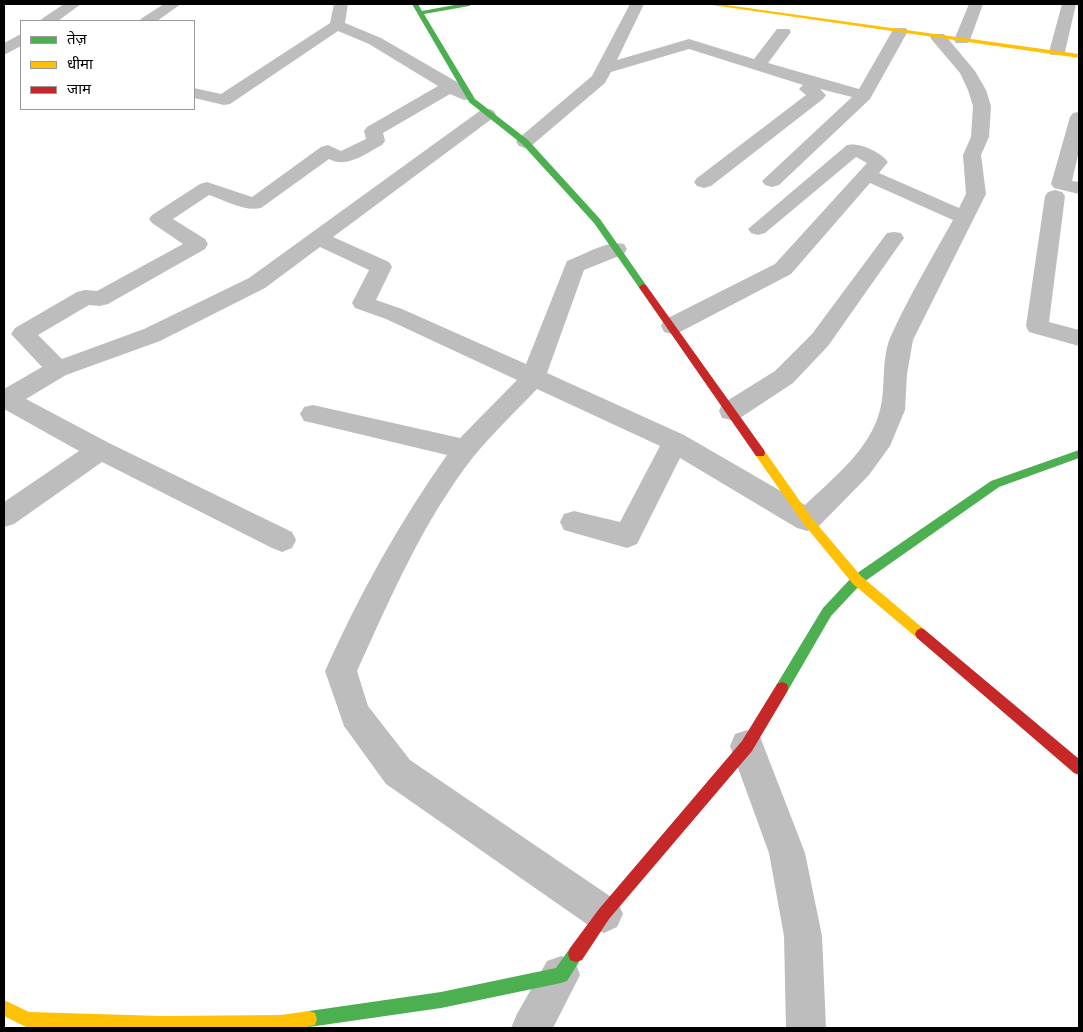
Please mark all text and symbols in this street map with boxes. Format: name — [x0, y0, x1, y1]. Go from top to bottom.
legend — [20, 20, 195, 110]
text: तेज़ — [67, 30, 87, 48]
text: धीमा — [67, 55, 93, 73]
text: जाम — [67, 80, 91, 98]

